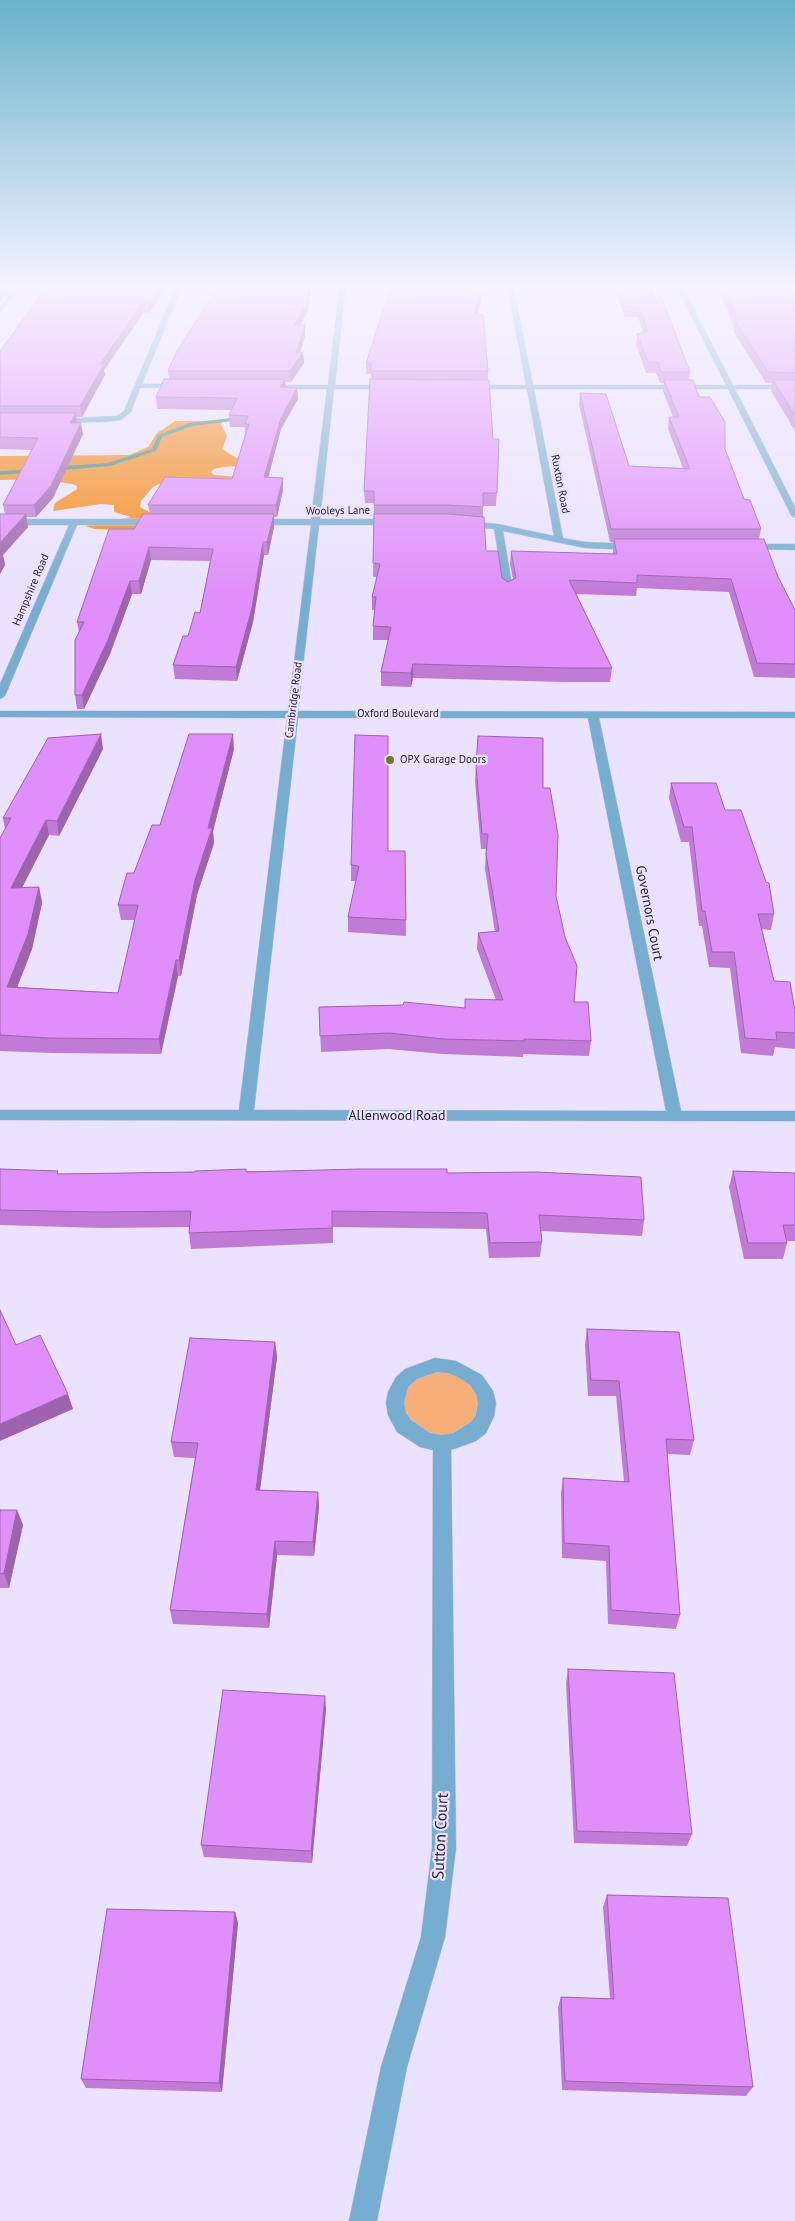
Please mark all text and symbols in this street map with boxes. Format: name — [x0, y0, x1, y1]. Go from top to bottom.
street label: Ruxton Road — [548, 453, 572, 515]
street label: Wooleys Lane — [306, 504, 370, 518]
street label: Hampshire Road — [10, 552, 52, 628]
street label: Cambridge Road — [283, 661, 305, 739]
street label: Oxford Boulevard — [357, 707, 439, 721]
place label: OPX Garage Doors — [400, 753, 486, 767]
marker: OPX Garage Doors — [384, 754, 396, 766]
street label: Governors Court — [632, 864, 666, 962]
street label: Allenwood Road — [348, 1108, 446, 1124]
street label: Sutton Court — [429, 1792, 453, 1880]

